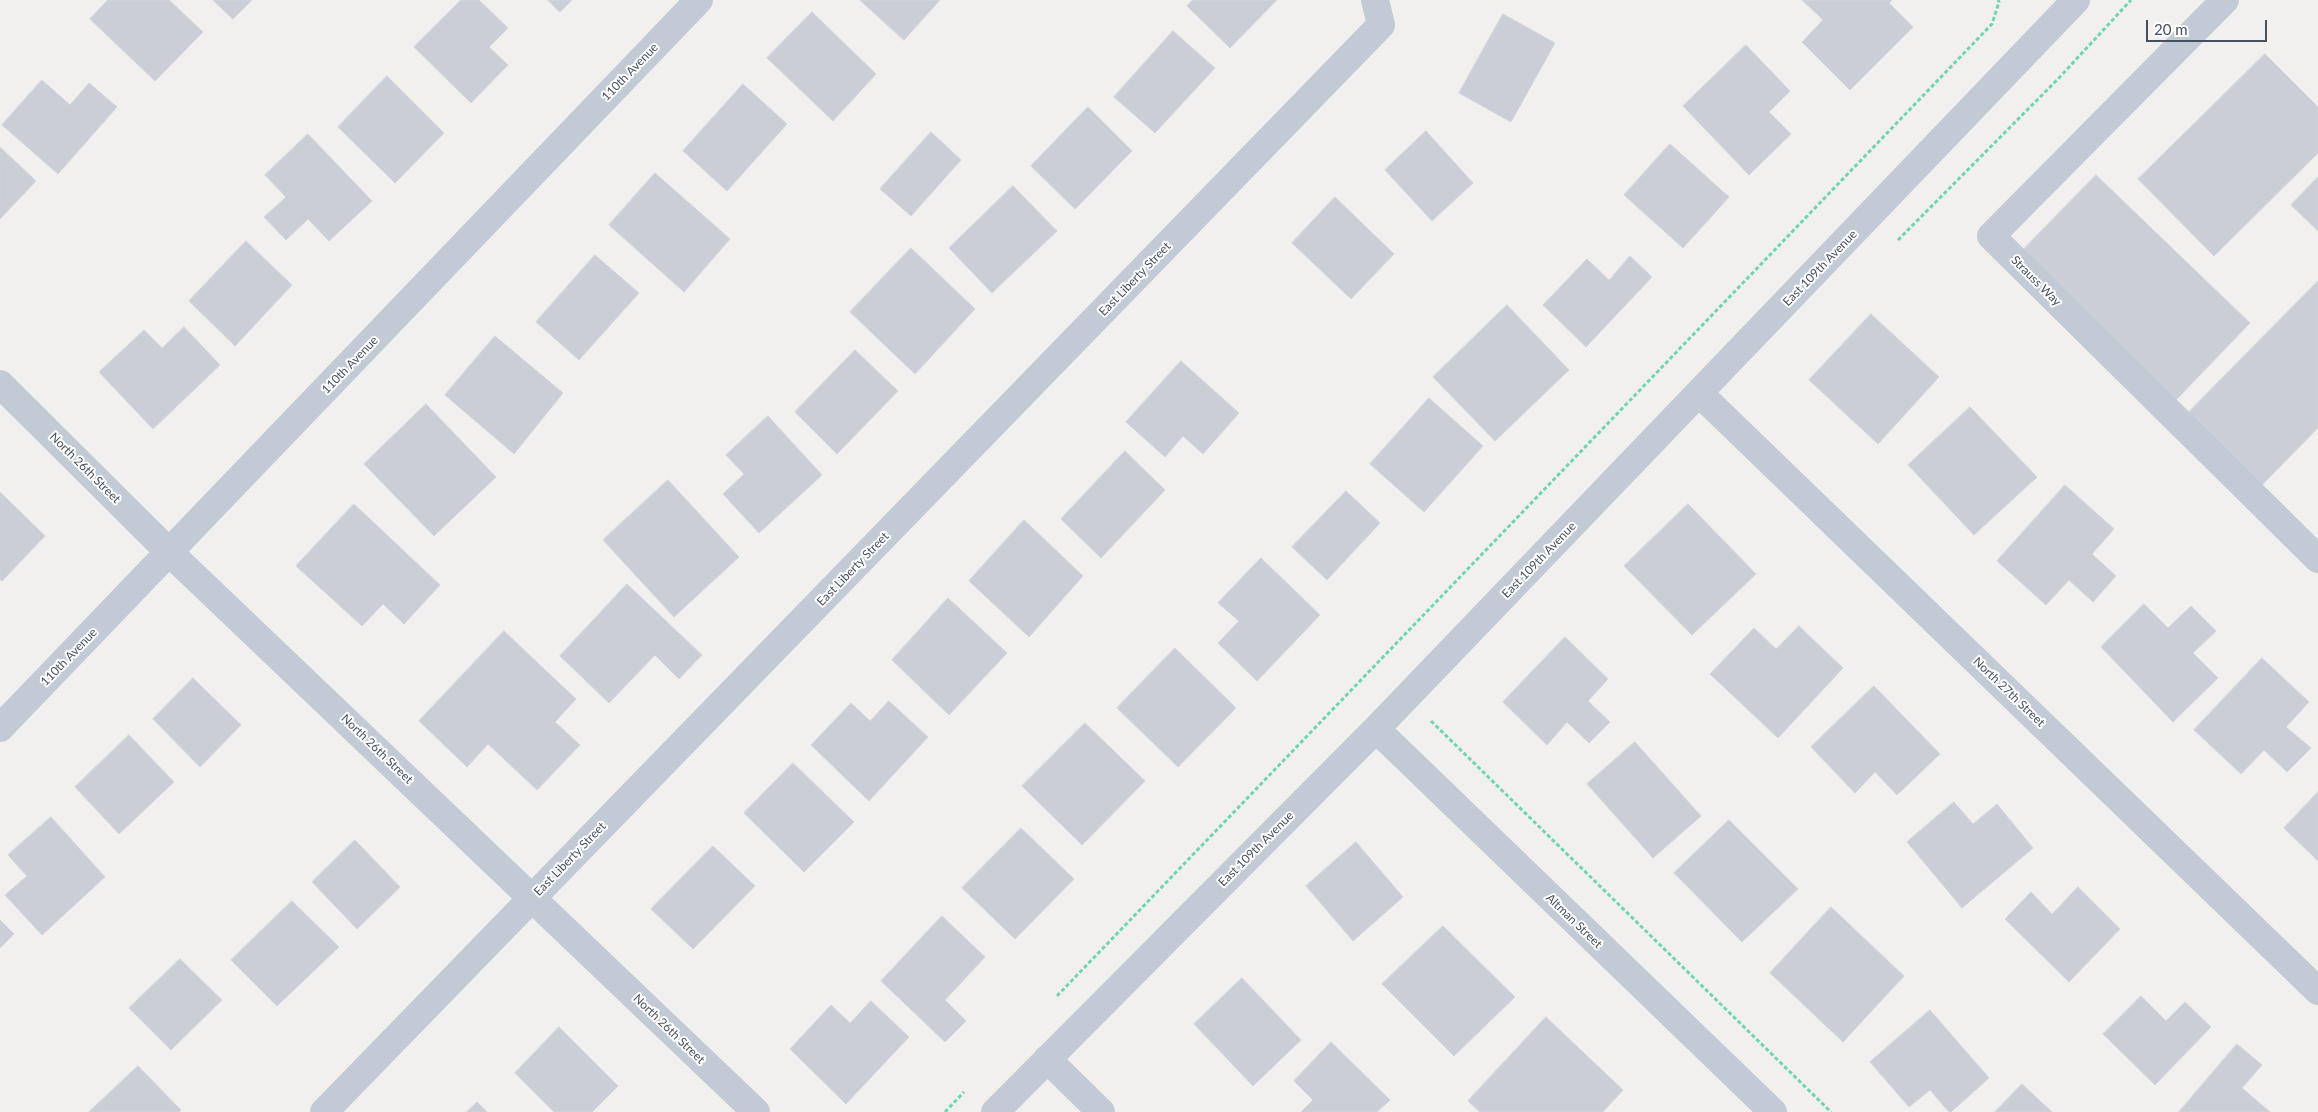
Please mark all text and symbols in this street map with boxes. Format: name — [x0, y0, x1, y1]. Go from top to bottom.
scale bar — [2148, 10, 2269, 42]
text: 20 m — [2154, 20, 2188, 38]
street label: 110th Avenue — [599, 40, 661, 104]
street label: East 109th Avenue — [1780, 227, 1860, 309]
street label: East Liberty Street — [1096, 239, 1174, 319]
street label: Strauss Way — [2008, 253, 2064, 309]
street label: 110th Avenue — [319, 333, 381, 397]
street label: North 26th Street — [47, 430, 123, 506]
street label: East 109th Avenue — [1499, 519, 1579, 601]
street label: East Liberty Street — [814, 529, 892, 609]
street label: 110th Avenue — [38, 625, 100, 689]
street label: North 27th Street — [1970, 654, 2048, 730]
street label: North 26th Street — [338, 711, 416, 787]
street label: East 109th Avenue — [1216, 809, 1296, 889]
street label: East Liberty Street — [531, 819, 609, 899]
street label: Altman Street — [1543, 891, 1605, 951]
street label: North 26th Street — [630, 991, 708, 1067]

